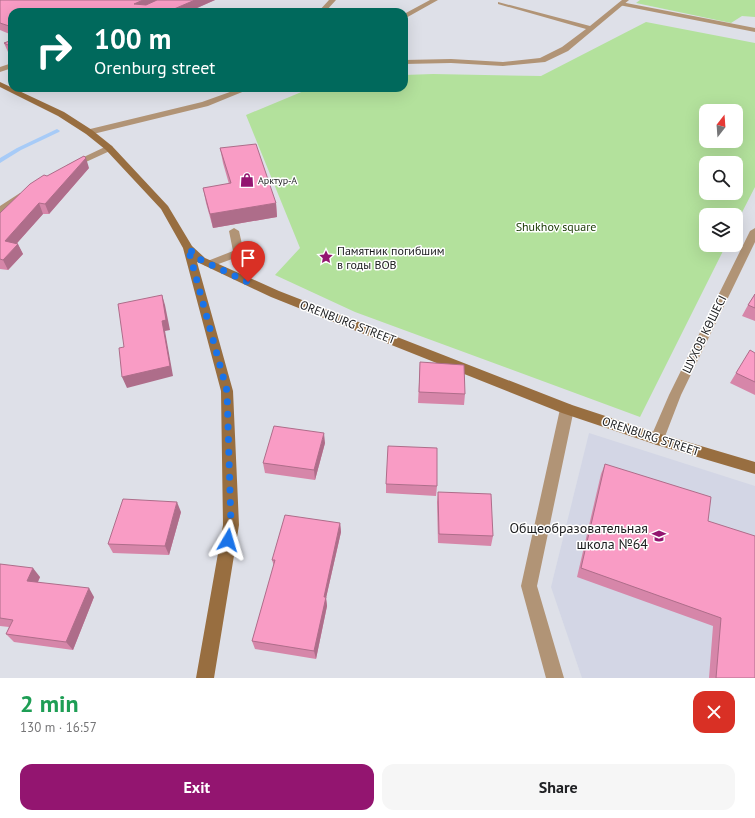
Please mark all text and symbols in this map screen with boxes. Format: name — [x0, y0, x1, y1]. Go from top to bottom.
text: 100 m — [94, 20, 171, 57]
icon: right — [28, 24, 80, 76]
text: Orenburg street — [94, 56, 215, 79]
north arrow — [699, 104, 743, 148]
map controls — [699, 104, 743, 252]
button: search — [699, 156, 743, 200]
shop icon: Арктур-А — [239, 172, 255, 188]
place label: Арктур-А — [258, 174, 297, 187]
button: layers — [699, 208, 743, 252]
park label: Shukhov square — [516, 219, 596, 234]
pin — [231, 241, 265, 282]
place label: Памятник погибшим в годы ВОВ — [337, 243, 444, 272]
icon: arrive — [237, 247, 259, 269]
place icon: Памятник погибшим в годы ВОВ — [318, 249, 334, 265]
street label: ШУХОВ КӨШЕСІ — [679, 293, 729, 375]
street label: ORENBURG STREET — [298, 297, 398, 347]
street label: ORENBURG STREET — [600, 413, 702, 459]
position arrow — [207, 519, 249, 561]
place label: Общеобразовательная школа №64 — [509, 519, 648, 553]
school or university icon: Общеобразовательная школа №64 — [651, 528, 667, 544]
text: 2 min — [20, 688, 79, 719]
button: close — [693, 691, 735, 733]
text: 130 m · 16:57 — [20, 719, 97, 736]
button: Exit — [20, 764, 374, 810]
button: Share — [382, 764, 735, 810]

